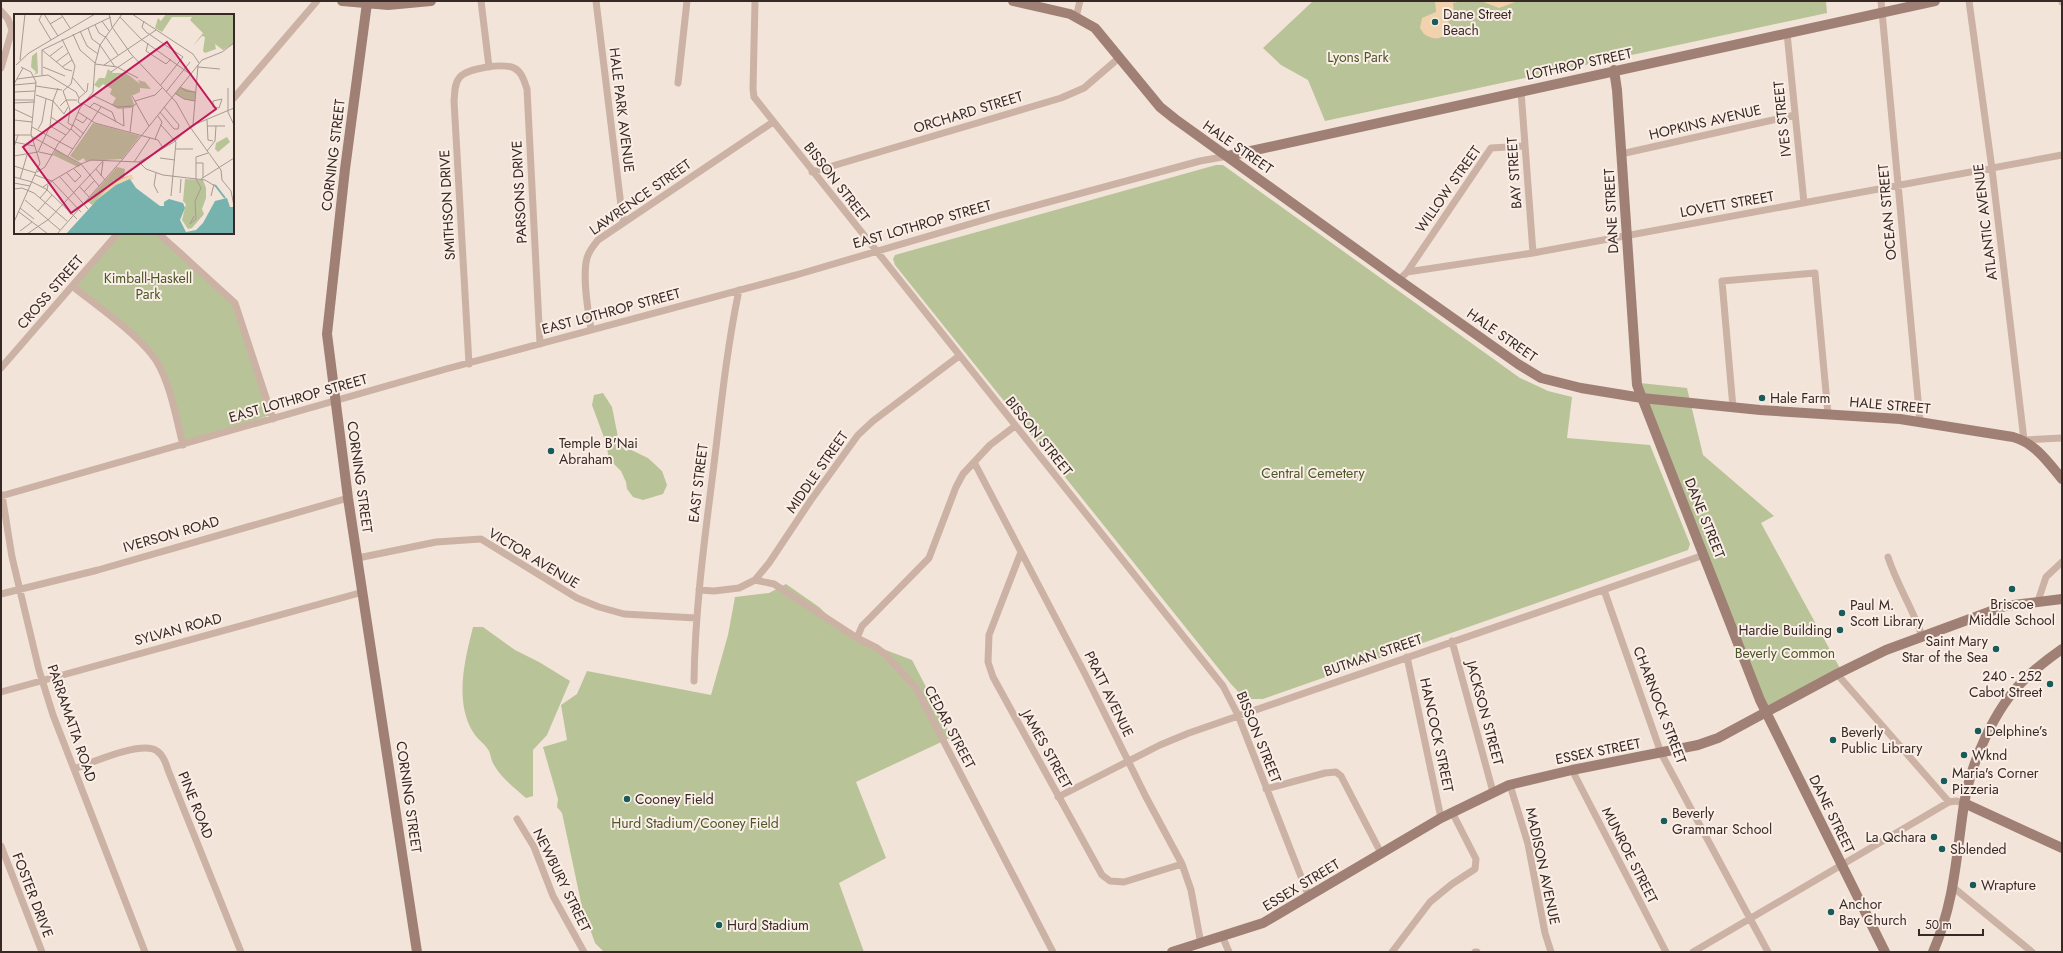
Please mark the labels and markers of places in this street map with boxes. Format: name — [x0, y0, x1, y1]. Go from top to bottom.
place label: Dane Street Beach — [1443, 4, 1512, 40]
marker: Dane Street Beach — [1430, 17, 1440, 27]
place label: Hale Farm — [1770, 388, 1830, 408]
marker: Hale Farm — [1757, 393, 1767, 403]
place label: Temple B'Nai Abraham — [559, 433, 638, 469]
marker: Temple B'Nai Abraham — [546, 446, 556, 456]
marker: Briscoe Middle School — [2007, 584, 2017, 594]
place label: Briscoe Middle School — [1969, 594, 2055, 630]
place label: Paul M. Scott Library — [1850, 595, 1925, 631]
marker: Paul M. Scott Library — [1837, 608, 1847, 618]
place label: Hardie Building — [1738, 620, 1832, 640]
marker: Hardie Building — [1835, 625, 1845, 635]
place label: Saint Mary Star of the Sea — [1902, 631, 1989, 667]
marker: Saint Mary Star of the Sea — [1991, 644, 2001, 654]
place label: 240 - 252 Cabot Street — [1969, 666, 2043, 702]
marker: 240 - 252 Cabot Street — [2045, 679, 2055, 689]
place label: Delphine’s — [1986, 721, 2048, 741]
place label: Beverly Public Library — [1841, 722, 1923, 758]
marker: Delphine’s — [1973, 726, 1983, 736]
marker: Beverly Public Library — [1828, 735, 1838, 745]
place label: Wknd — [1972, 745, 2007, 765]
marker: Wknd — [1959, 750, 1969, 760]
place label: Maria's Corner Pizzeria — [1952, 763, 2039, 799]
marker: Maria's Corner Pizzeria — [1939, 776, 1949, 786]
place label: Cooney Field — [635, 789, 714, 809]
marker: Cooney Field — [622, 794, 632, 804]
place label: Beverly Grammar School — [1672, 803, 1772, 839]
marker: Beverly Grammar School — [1659, 816, 1669, 826]
place label: La Qchara — [1865, 827, 1926, 847]
marker: La Qchara — [1929, 832, 1939, 842]
place label: Sblended — [1950, 839, 2007, 859]
marker: Sblended — [1937, 844, 1947, 854]
place label: Wrapture — [1981, 875, 2036, 895]
marker: Wrapture — [1968, 880, 1978, 890]
place label: Anchor Bay Church — [1839, 894, 1907, 930]
marker: Anchor Bay Church — [1826, 907, 1836, 917]
place label: Hurd Stadium — [727, 915, 809, 935]
marker: Hurd Stadium — [714, 920, 724, 930]

